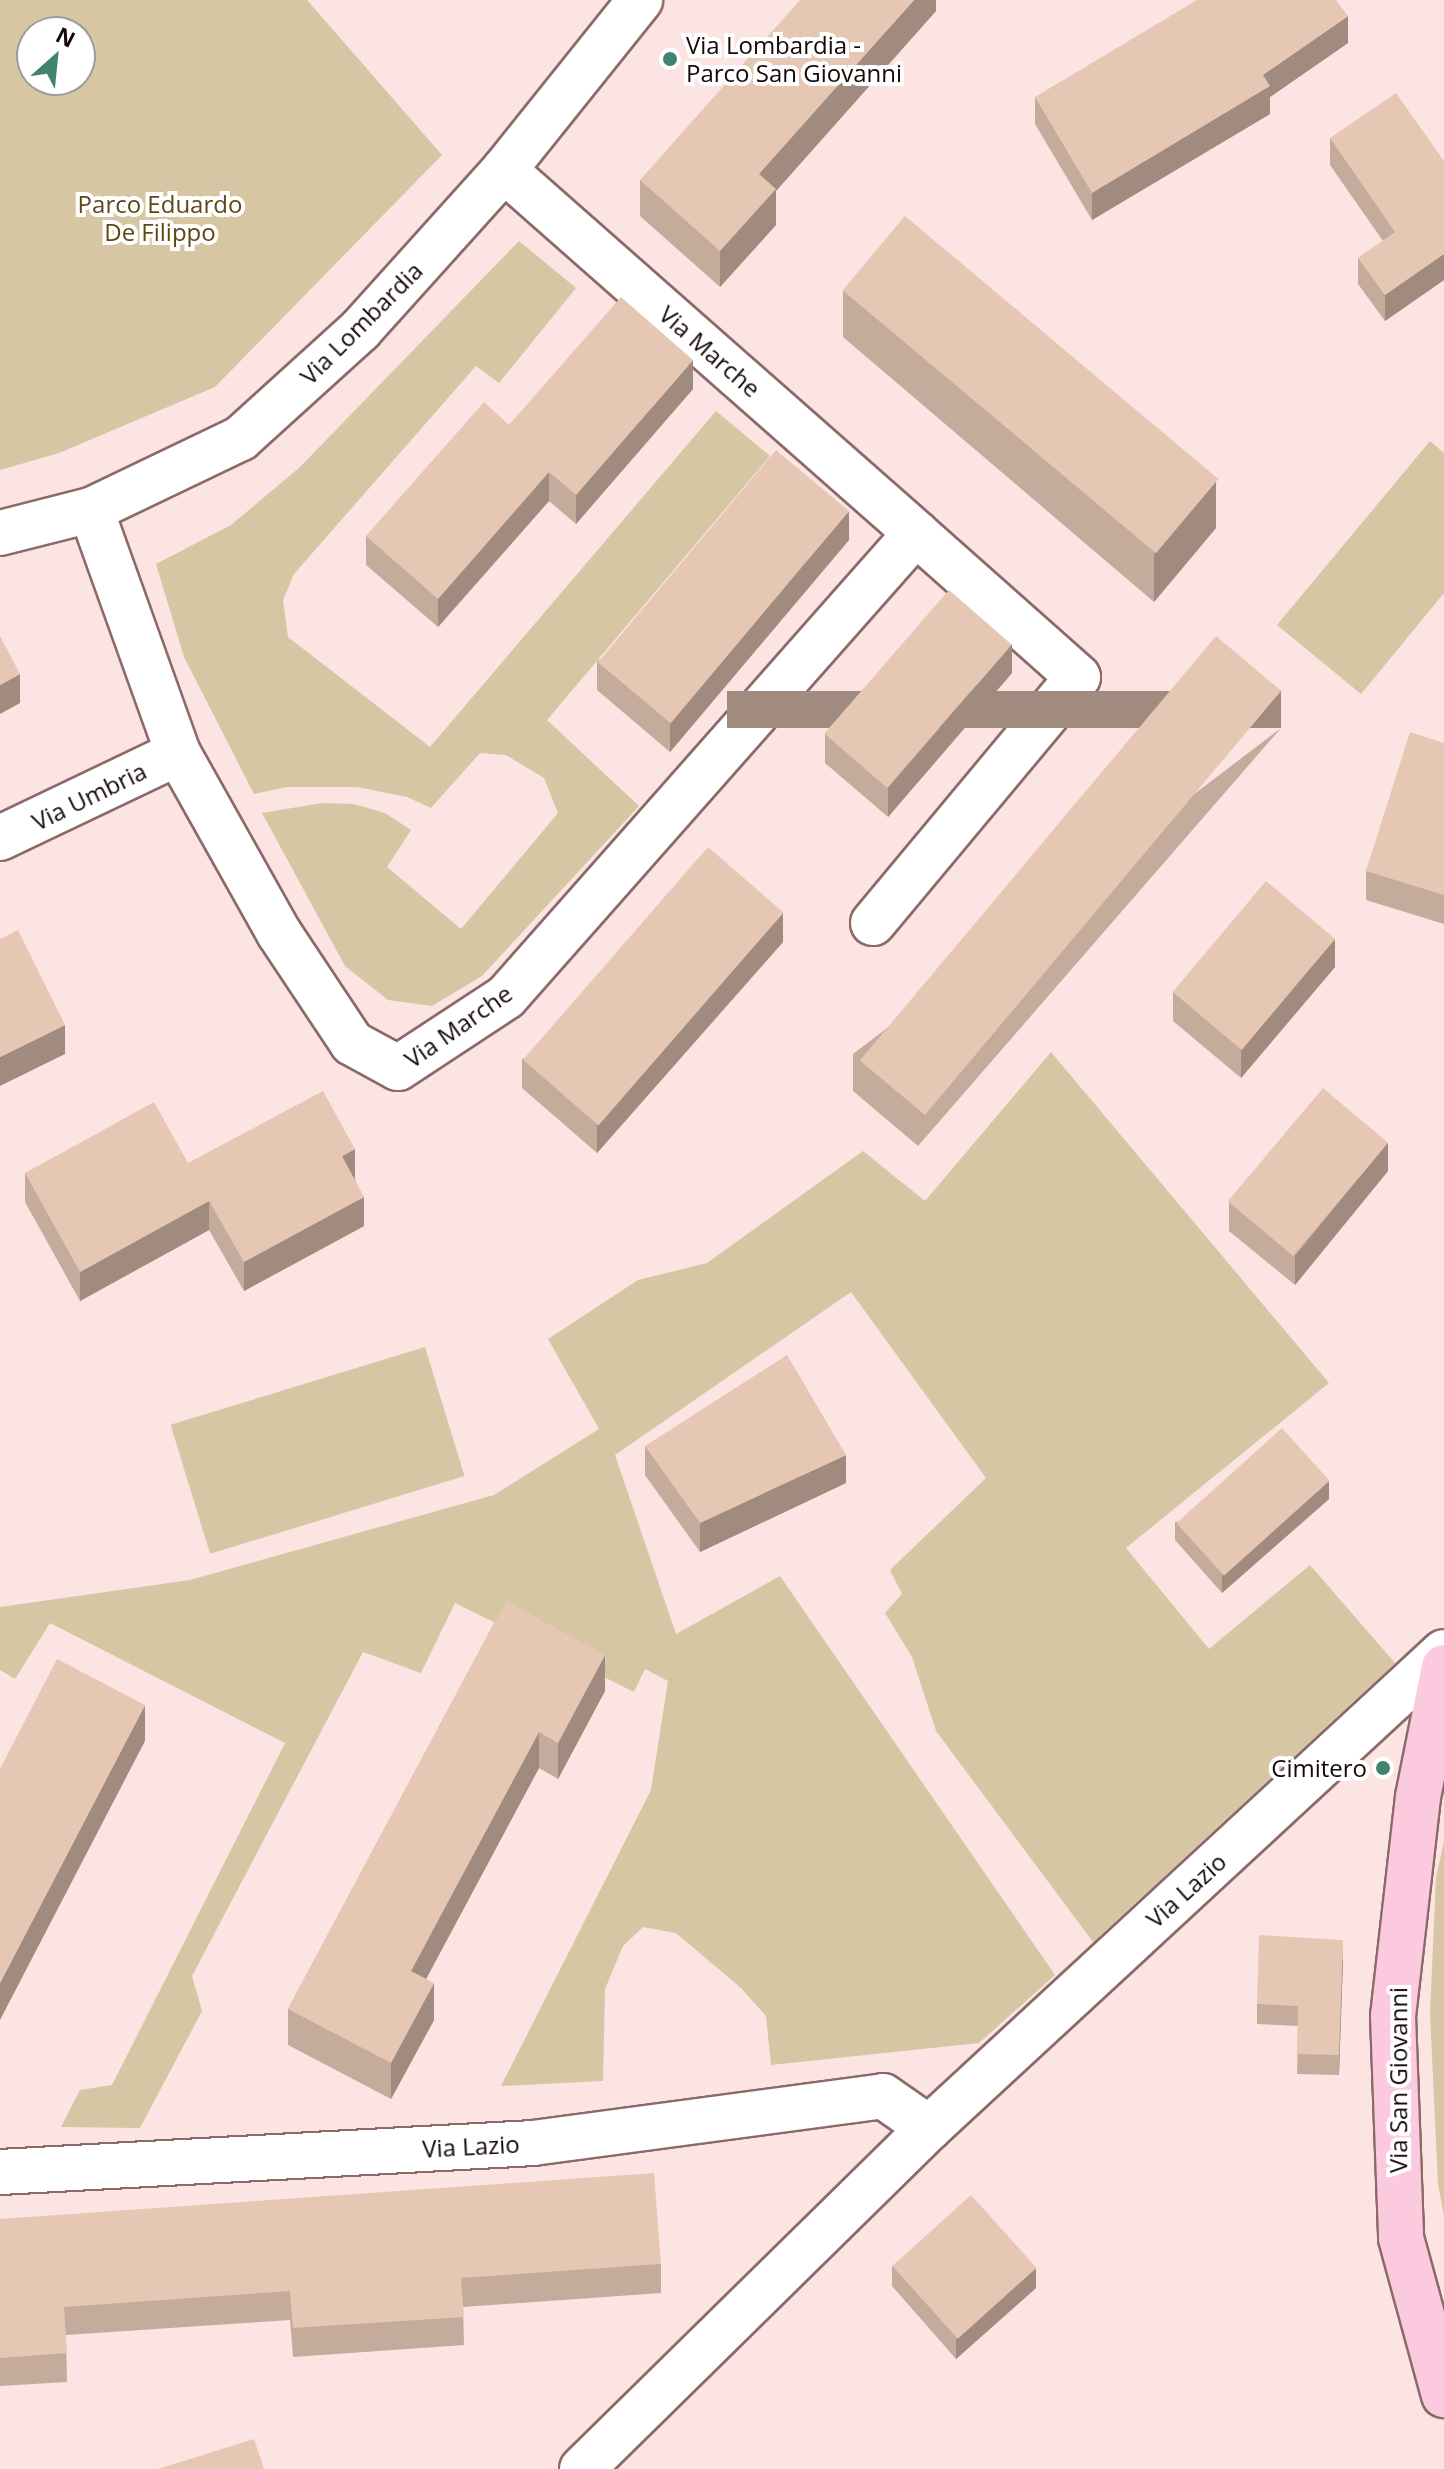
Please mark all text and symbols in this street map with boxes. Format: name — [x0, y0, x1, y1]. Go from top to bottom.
north arrow — [16, 16, 96, 96]
text: N — [51, 19, 81, 54]
place label: Via Lombardia - Parco San Giovanni — [686, 31, 902, 87]
marker: Via Lombardia - Parco San Giovanni — [661, 50, 679, 68]
park label: Parco Eduardo De Filippo — [78, 190, 242, 246]
street label: Via Lombardia — [294, 256, 428, 390]
street label: Via Marche — [654, 299, 766, 403]
street label: Via Umbria — [27, 756, 151, 836]
street label: Via Marche — [399, 979, 517, 1073]
place label: Cimitero — [1271, 1754, 1367, 1782]
marker: Cimitero — [1374, 1759, 1392, 1777]
street label: Via Lazio — [1140, 1847, 1232, 1933]
street label: Via San Giovanni — [1384, 1987, 1412, 2173]
street label: Via Lazio — [422, 2129, 520, 2163]

